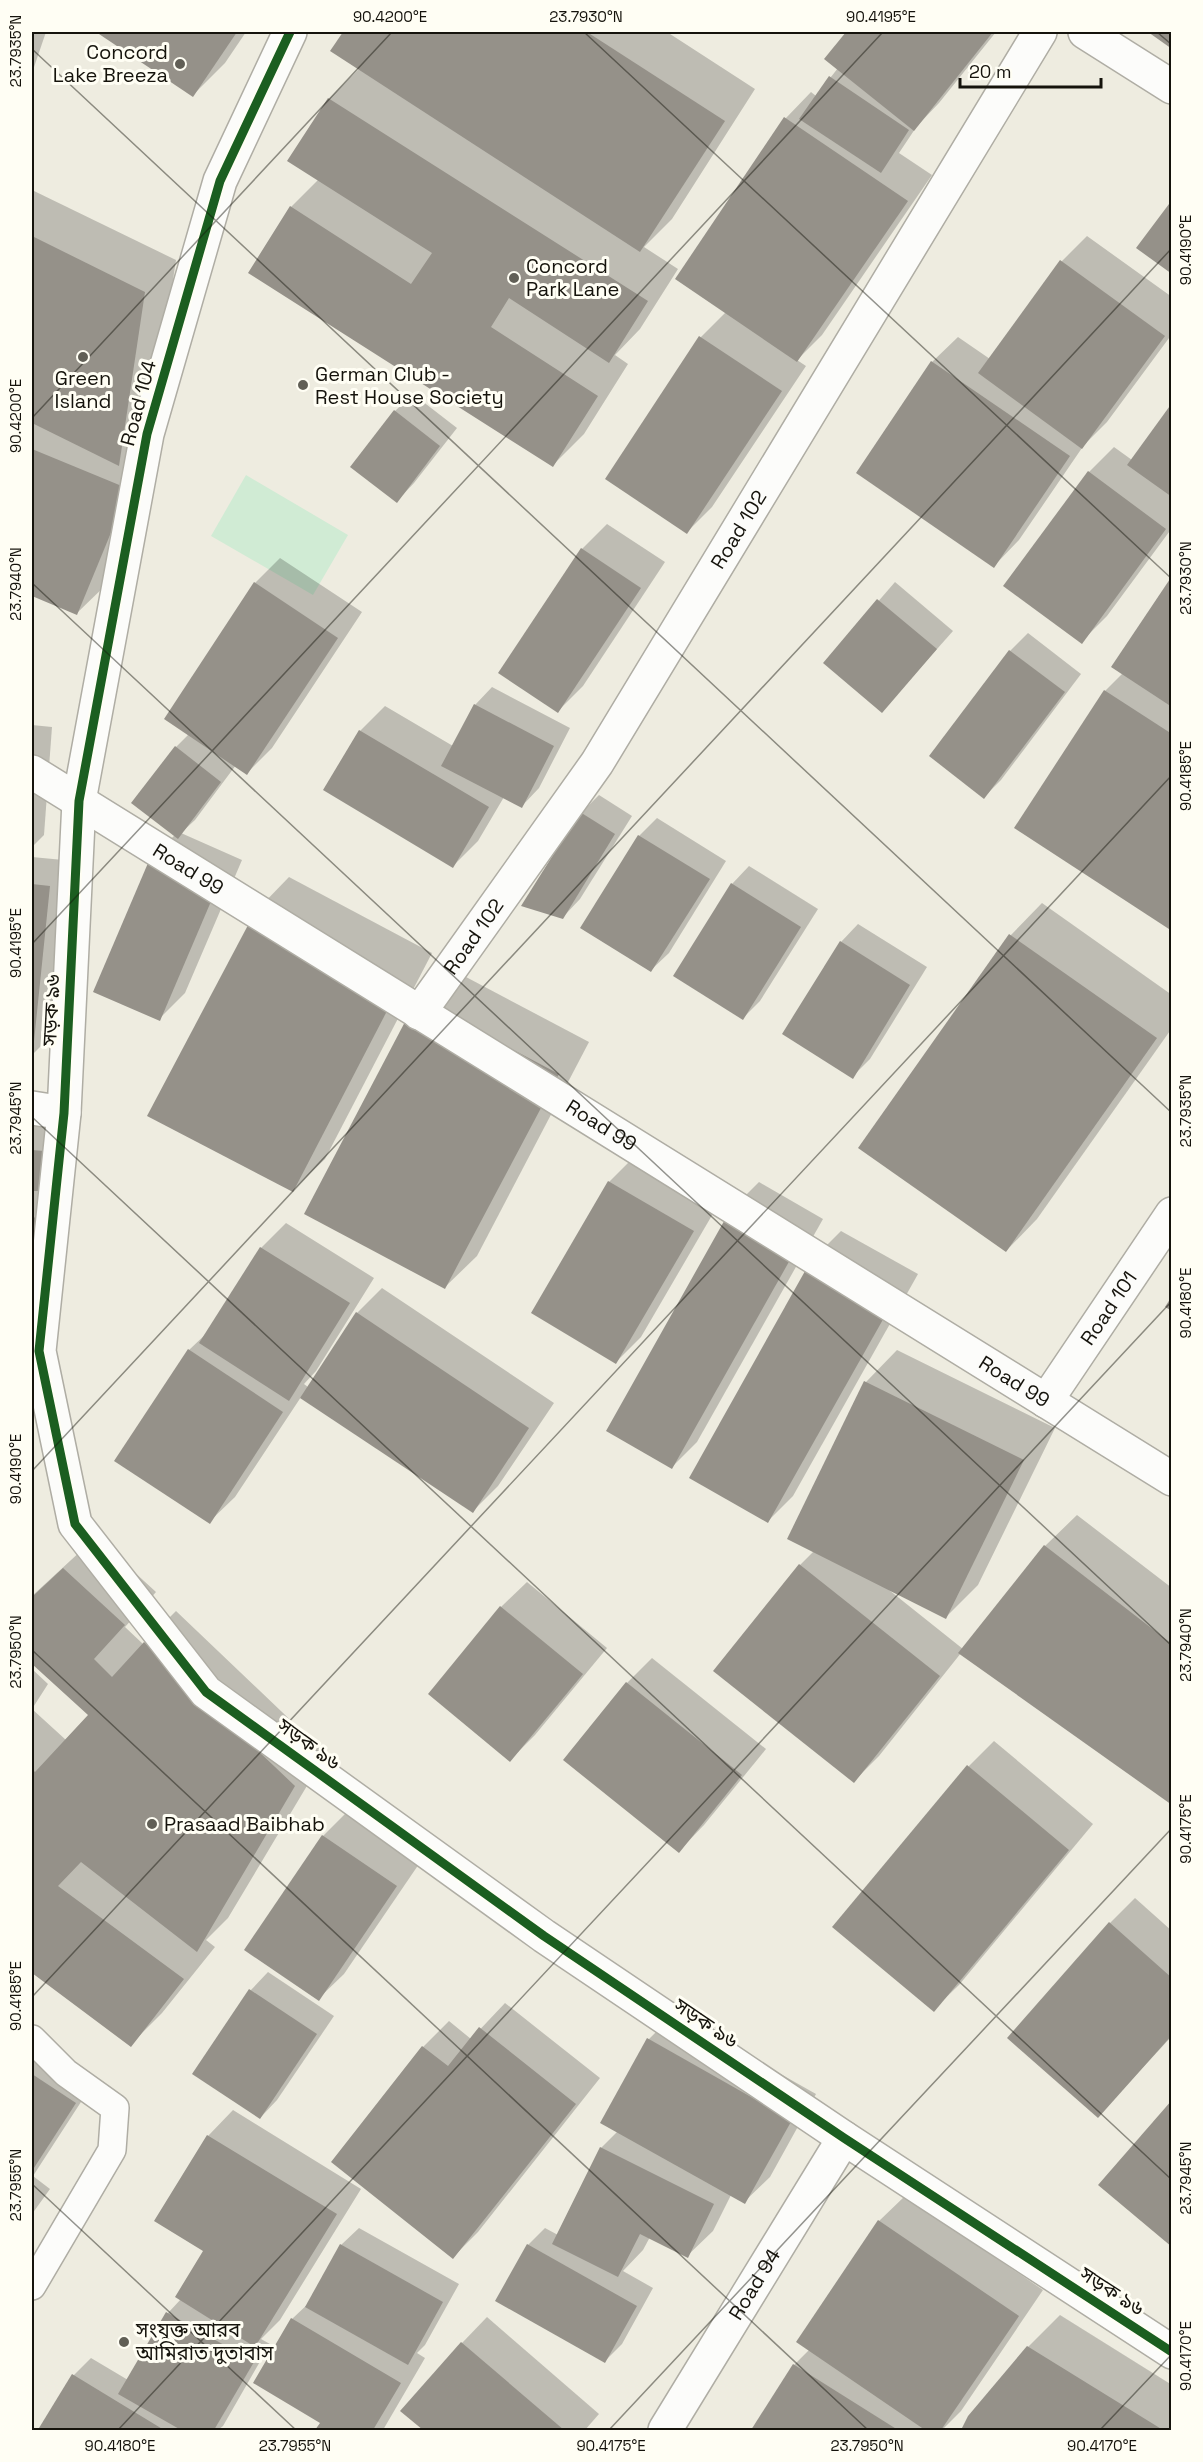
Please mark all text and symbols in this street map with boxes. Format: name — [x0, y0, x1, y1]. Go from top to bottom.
text: 90.4200°E — [353, 7, 427, 26]
text: 23.7930°N — [549, 7, 623, 26]
text: 90.4195°E — [846, 7, 916, 26]
text: 23.7935°N — [6, 15, 25, 87]
place label: Concord Lake Breeza — [53, 39, 168, 88]
scale bar — [960, 51, 1101, 89]
marker: Concord Lake Breeza — [173, 57, 187, 71]
text: 20 m — [969, 60, 1012, 83]
text: 90.4190°E — [1176, 215, 1195, 285]
place label: Concord Park Lane — [526, 253, 619, 302]
marker: Concord Park Lane — [507, 271, 521, 285]
marker: Green Island — [76, 350, 90, 364]
street label: Road 104 — [114, 357, 162, 449]
place label: German Club - Rest House Society — [315, 361, 504, 410]
place label: Green Island — [55, 365, 111, 414]
marker: German Club - Rest House Society — [296, 378, 310, 392]
text: 90.4200°E — [6, 379, 25, 453]
street label: Road 102 — [705, 485, 772, 574]
text: 23.7930°N — [1176, 541, 1195, 615]
text: 23.7940°N — [6, 547, 25, 621]
text: 90.4185°E — [1176, 741, 1195, 811]
street label: Road 99 — [148, 837, 229, 901]
street label: Road 102 — [438, 893, 509, 980]
text: 90.4195°E — [6, 908, 25, 978]
street label: সড়ক ৯৬ — [36, 973, 66, 1047]
text: 23.7935°N — [1176, 1075, 1195, 1147]
text: 23.7945°N — [6, 1082, 25, 1154]
street label: Road 99 — [561, 1093, 642, 1157]
street label: Road 101 — [1074, 1266, 1143, 1350]
text: 90.4180°E — [1176, 1268, 1195, 1338]
street label: Road 99 — [974, 1349, 1055, 1413]
text: 90.4190°E — [6, 1434, 25, 1504]
text: 23.7940°N — [1176, 1608, 1195, 1682]
text: 23.7950°N — [6, 1615, 25, 1689]
street label: সড়ক ৯৬ — [272, 1712, 346, 1776]
text: 90.4175°E — [1176, 1794, 1195, 1864]
place label: Prasaad Baibhab — [164, 1811, 325, 1837]
marker: Prasaad Baibhab — [145, 1817, 159, 1831]
text: 90.4185°E — [6, 1961, 25, 2031]
street label: সড়ক ৯৬ — [668, 1992, 743, 2054]
text: 23.7945°N — [1176, 2142, 1195, 2214]
text: 23.7955°N — [6, 2149, 25, 2221]
street label: Road 94 — [723, 2244, 786, 2325]
street label: সড়ক ৯৬ — [1074, 2260, 1149, 2322]
place label: সংযুক্ত আরব আমিরাত দুতাবাস — [135, 2317, 274, 2366]
text: 90.4170°E — [1176, 2321, 1195, 2391]
marker: সংযুক্ত আরব আমিরাত দুতাবাস — [117, 2335, 131, 2349]
text: 90.4180°E — [85, 2436, 155, 2455]
text: 23.7955°N — [259, 2436, 331, 2455]
text: 90.4175°E — [576, 2436, 646, 2455]
text: 23.7950°N — [830, 2436, 904, 2455]
text: 90.4170°E — [1067, 2436, 1137, 2455]

